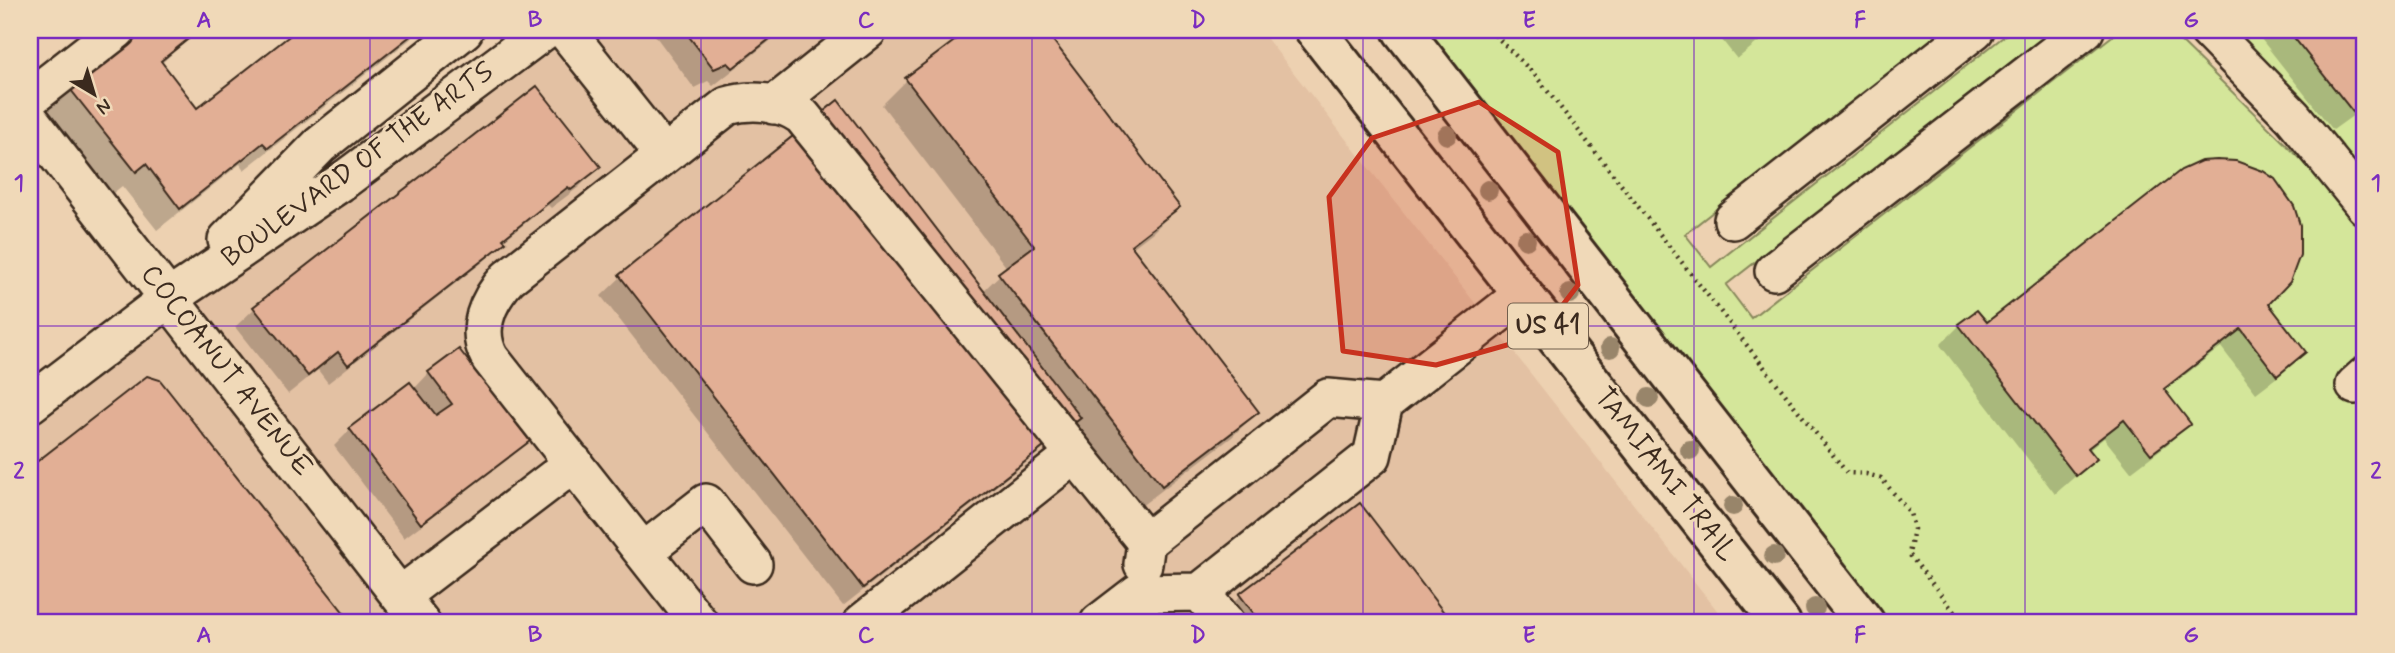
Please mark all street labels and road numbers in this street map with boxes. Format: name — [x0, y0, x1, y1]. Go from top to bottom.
street label: BOULEVARD OF THE ARTS — [214, 53, 502, 276]
street label: COCOANUT AVENUE — [132, 257, 320, 485]
road number: US 41 — [1508, 304, 1588, 348]
street label: TAMIAMI TRAIL — [1585, 380, 1745, 570]

